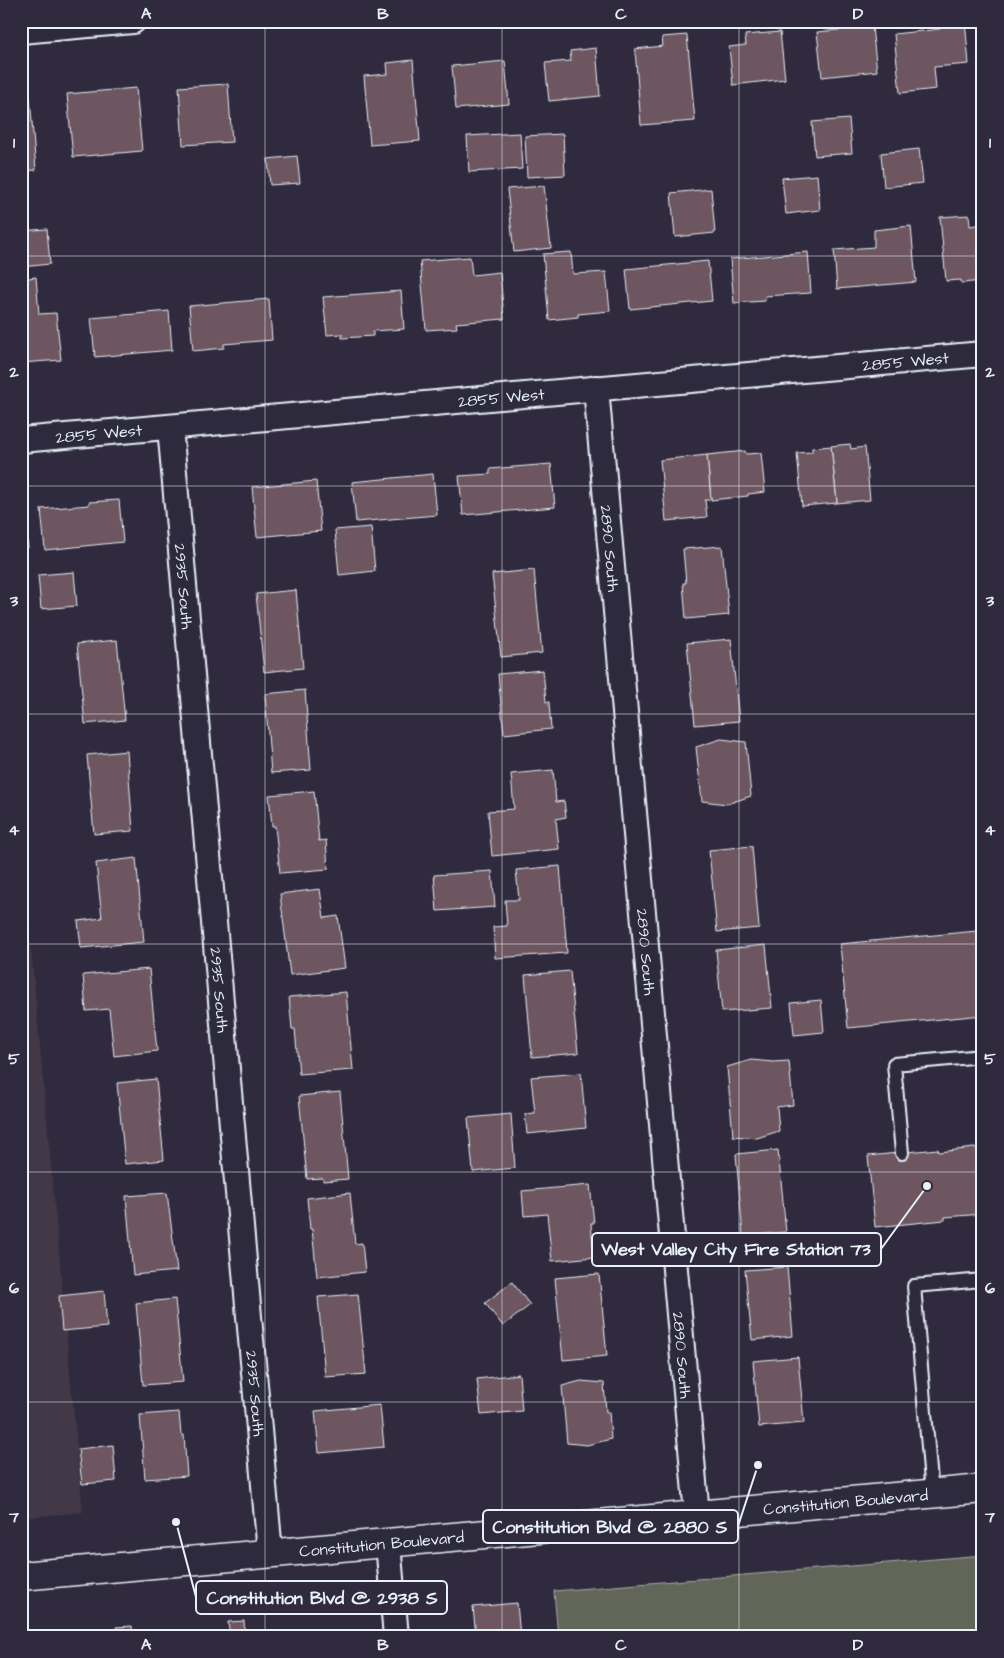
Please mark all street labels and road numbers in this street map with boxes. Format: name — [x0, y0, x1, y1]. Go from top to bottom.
street label: 2855 West — [861, 347, 950, 377]
street label: 2855 West — [457, 383, 546, 413]
street label: 2855 West — [55, 419, 144, 449]
street label: 2890 South — [595, 504, 624, 593]
street label: 2935 South — [168, 543, 198, 630]
street label: 2890 South — [631, 908, 660, 996]
street label: 2935 South — [204, 946, 234, 1034]
street label: 2890 South — [667, 1311, 697, 1400]
street label: 2935 South — [240, 1350, 270, 1437]
street label: Constitution Boulevard — [762, 1484, 929, 1521]
street label: Constitution Boulevard — [298, 1526, 465, 1563]

